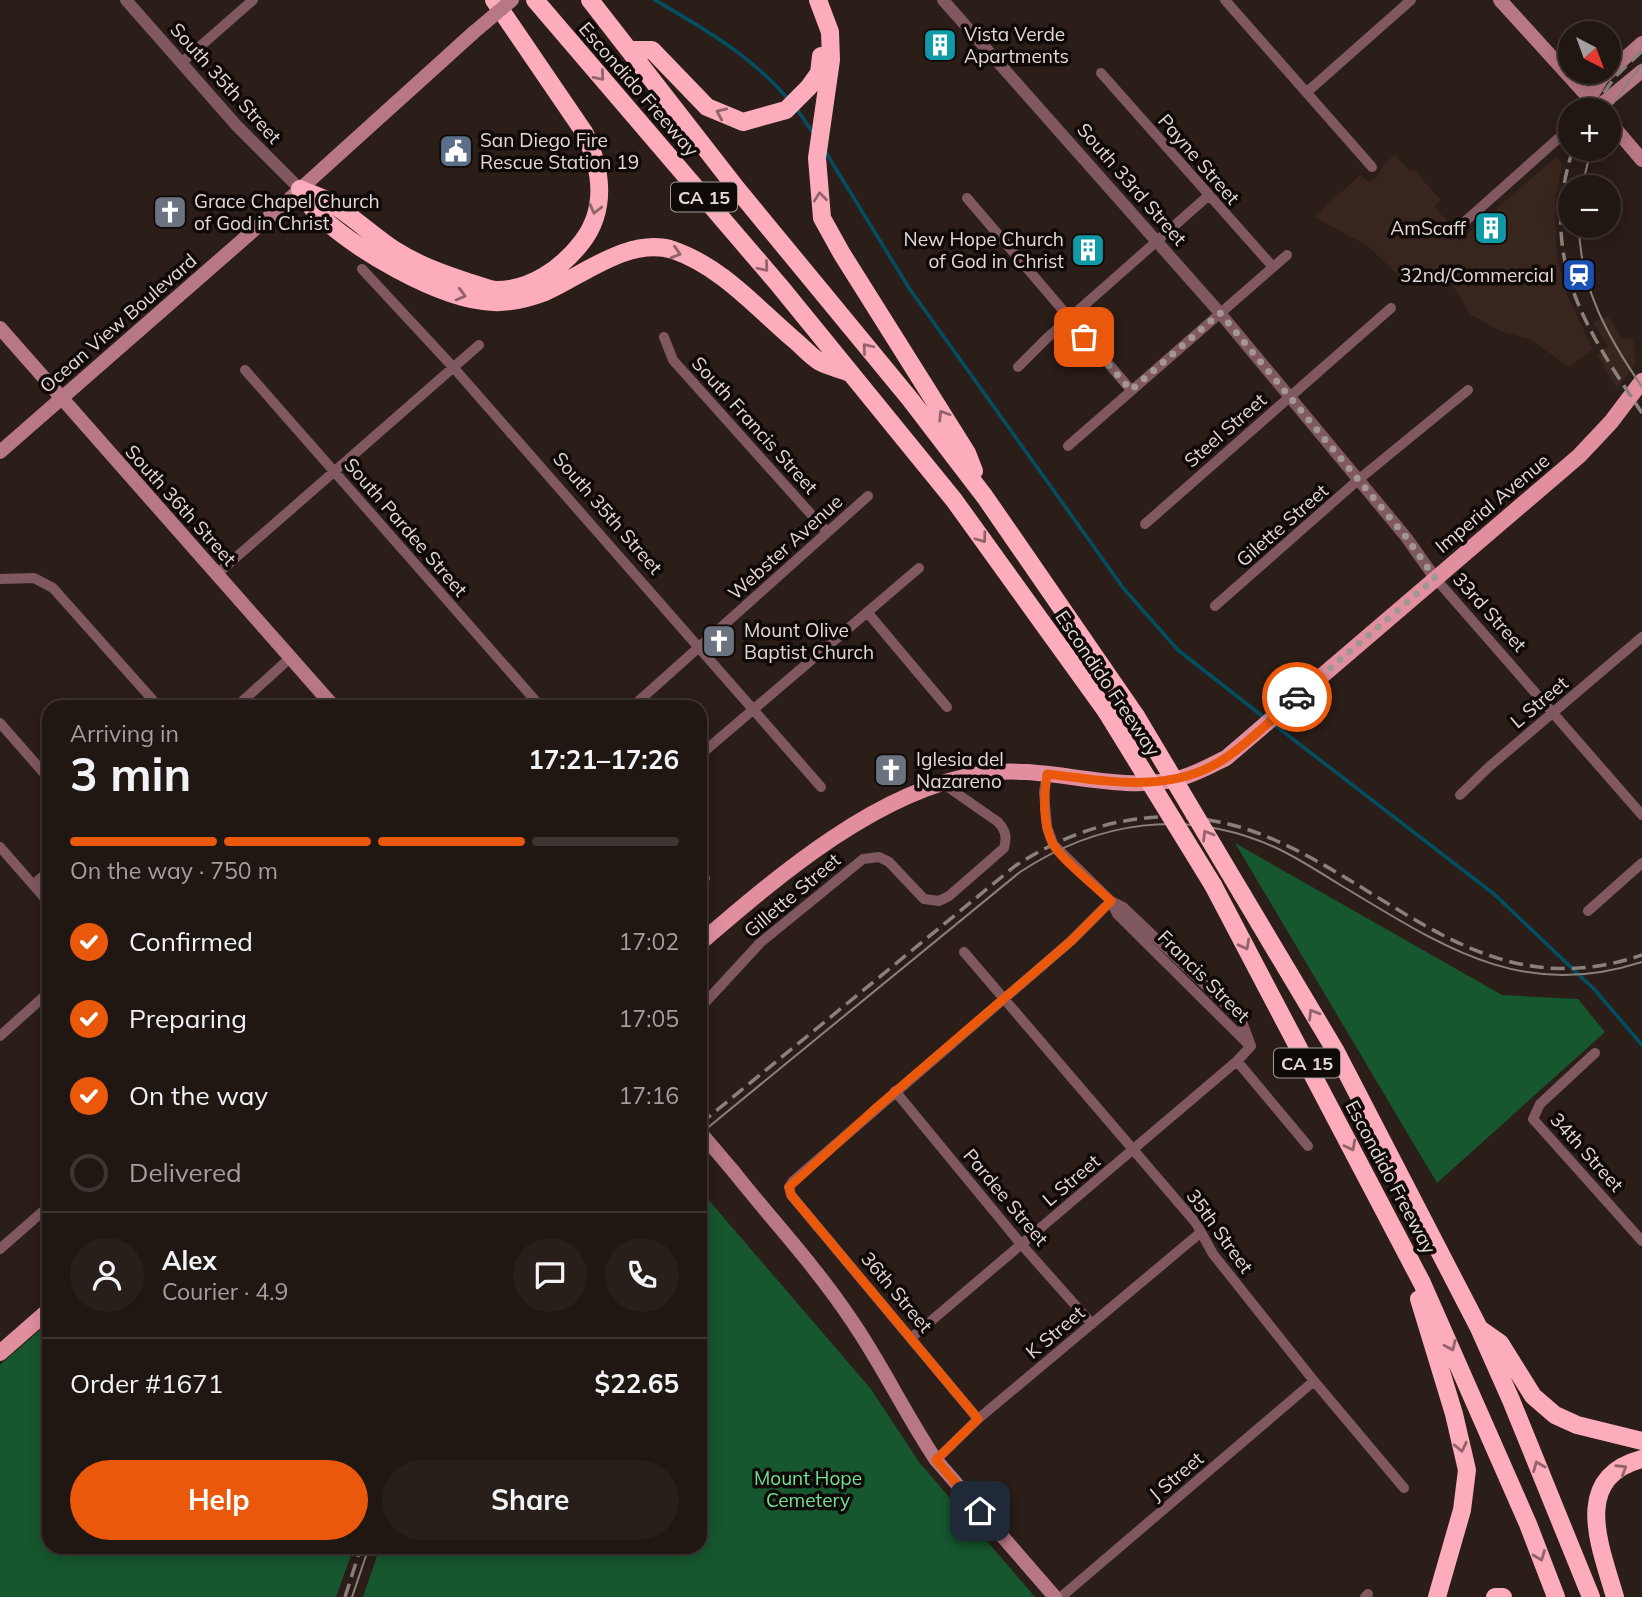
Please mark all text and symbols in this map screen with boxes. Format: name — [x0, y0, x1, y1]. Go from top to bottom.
street label: Escondido Freeway — [574, 17, 704, 161]
street label: South 35th Street — [165, 18, 287, 149]
north arrow — [1558, 21, 1620, 84]
map controls — [1558, 21, 1621, 238]
place label: Vista Verde Apartments — [964, 22, 1069, 68]
building icon: Vista Verde Apartments — [921, 26, 959, 64]
one-way arrow — [592, 67, 604, 80]
button: + — [1558, 98, 1621, 161]
one-way arrow — [716, 107, 729, 121]
street label: Payne Street — [1153, 109, 1245, 210]
street label: South 33rd Street — [1072, 118, 1192, 251]
place label: San Diego Fire Rescue Station 19 — [480, 128, 639, 174]
public building icon: San Diego Fire Rescue Station 19 — [437, 132, 475, 170]
button: − — [1558, 175, 1621, 238]
road number: CA 15 — [671, 182, 737, 212]
place label: Grace Chapel Church of God in Christ — [194, 189, 380, 235]
one-way arrow — [813, 191, 828, 202]
church icon: Grace Chapel Church of God in Christ — [151, 193, 189, 231]
one-way arrow — [589, 202, 603, 214]
building icon: AmScaff — [1472, 209, 1510, 247]
place label: AmScaff — [1390, 216, 1467, 240]
place label: New Hope Church of God in Christ — [904, 227, 1064, 273]
building icon: New Hope Church of God in Christ — [1069, 231, 1107, 269]
one-way arrow — [669, 244, 681, 259]
street label: Ocean View Boulevard — [35, 248, 201, 398]
station icon: 32nd/Commercial — [1560, 256, 1598, 294]
one-way arrow — [756, 259, 768, 272]
place label: 32nd/Commercial — [1400, 263, 1554, 287]
one-way arrow — [454, 287, 466, 301]
pin — [1054, 307, 1114, 367]
icon: bag — [1065, 318, 1103, 356]
one-way arrow — [863, 343, 875, 356]
street label: South Francis Street — [687, 351, 823, 499]
street label: Steel Street — [1179, 388, 1271, 472]
one-way arrow — [938, 410, 951, 423]
street label: South 36th Street — [120, 440, 242, 571]
street label: South 35th Street — [548, 447, 668, 579]
street label: Imperial Avenue — [1430, 448, 1554, 558]
street label: South Pardee Street — [339, 453, 473, 602]
street label: Gilette Street — [1231, 478, 1333, 571]
street label: Webster Avenue — [723, 489, 847, 605]
one-way arrow — [973, 530, 986, 543]
street label: 33rd Street — [1448, 567, 1532, 657]
street label: Escondido Freeway — [1050, 606, 1166, 760]
place label: Mount Olive Baptist Church — [744, 618, 874, 664]
church icon: Mount Olive Baptist Church — [700, 622, 738, 660]
courier — [1262, 662, 1332, 732]
street label: L Street — [1505, 671, 1573, 733]
icon: car — [1278, 678, 1316, 716]
text: Arriving in — [70, 719, 179, 748]
text: 17:21–17:26 — [528, 743, 679, 776]
text: 3 min — [70, 745, 191, 803]
place label: Iglesia del Nazareno — [916, 747, 1004, 793]
church icon: Iglesia del Nazareno — [872, 751, 910, 789]
one-way arrow — [1203, 830, 1216, 843]
street label: Gillette Street — [739, 847, 845, 942]
text: On the way · 750 m — [70, 856, 278, 885]
icon: check — [70, 923, 108, 961]
text: Confirmed — [129, 925, 253, 958]
street label: Francis Street — [1153, 925, 1255, 1027]
text: 17:02 — [619, 927, 679, 956]
one-way arrow — [1236, 938, 1250, 950]
icon: check — [70, 1000, 108, 1038]
text: Preparing — [129, 1002, 247, 1035]
text: 17:05 — [619, 1004, 679, 1033]
one-way arrow — [1308, 1009, 1321, 1022]
road number: CA 15 — [1274, 1048, 1340, 1078]
icon: check — [70, 1077, 108, 1115]
text: On the way — [129, 1079, 268, 1112]
text: 17:16 — [619, 1081, 679, 1110]
street label: Escondido Freeway — [1340, 1096, 1442, 1258]
street label: 34th Street — [1545, 1108, 1629, 1197]
one-way arrow — [1343, 1139, 1356, 1152]
street label: Pardee Street — [958, 1143, 1054, 1251]
street label: L Street — [1037, 1149, 1105, 1211]
text: Delivered — [129, 1156, 242, 1189]
street label: 35th Street — [1181, 1184, 1259, 1278]
button: person — [70, 1238, 144, 1312]
button: chat — [513, 1238, 587, 1312]
button: phone — [605, 1238, 679, 1312]
text: Alex — [162, 1244, 217, 1277]
street label: 36th Street — [856, 1247, 938, 1338]
text: Courier · 4.9 — [162, 1277, 288, 1306]
street label: K Street — [1021, 1300, 1090, 1364]
one-way arrow — [1443, 1339, 1457, 1351]
text: Order #1671 — [70, 1367, 223, 1400]
text: $22.65 — [595, 1367, 679, 1400]
one-way arrow — [1453, 1441, 1468, 1453]
street label: J Street — [1144, 1446, 1208, 1506]
button: Help — [70, 1460, 368, 1540]
button: Share — [382, 1460, 679, 1540]
one-way arrow — [1532, 1460, 1546, 1472]
one-way arrow — [1614, 1464, 1627, 1477]
park label: Mount Hope Cemetery — [754, 1466, 862, 1512]
pin — [950, 1481, 1010, 1541]
icon: home — [961, 1492, 999, 1530]
one-way arrow — [1532, 1549, 1546, 1561]

